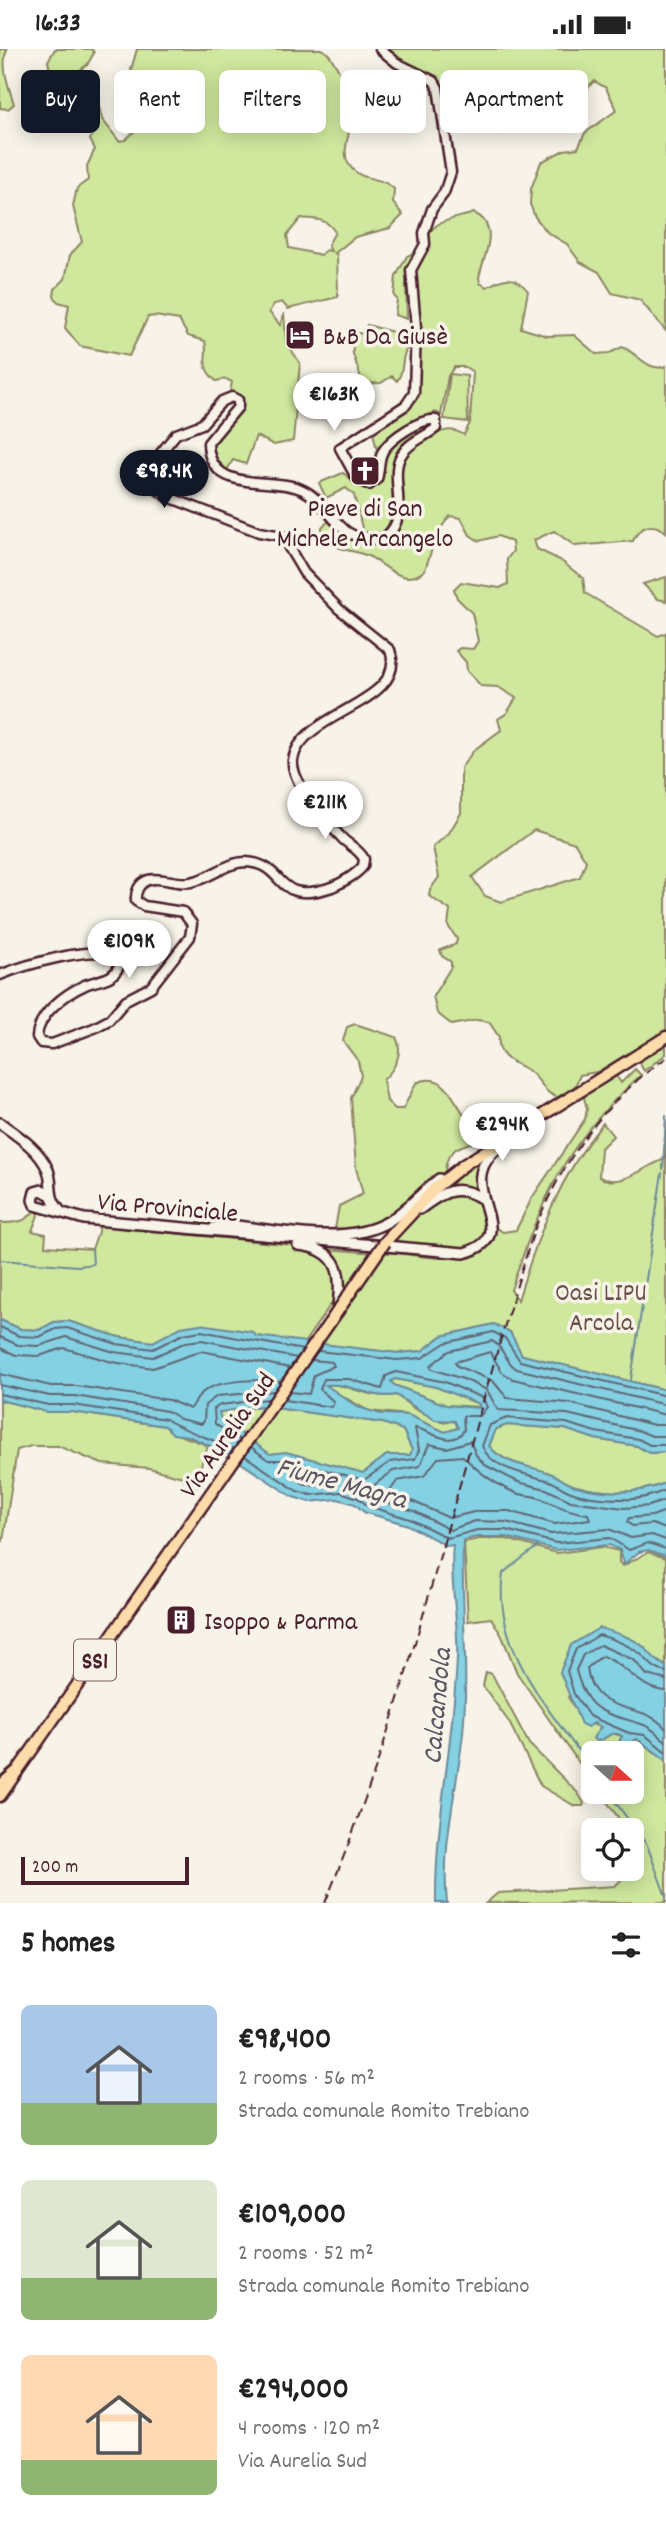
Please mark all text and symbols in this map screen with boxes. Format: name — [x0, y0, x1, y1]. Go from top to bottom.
text: 16:33 — [35, 6, 81, 43]
chip: Buy — [21, 70, 100, 133]
chip: Rent — [114, 70, 205, 133]
chip: Filters — [219, 70, 326, 133]
chip: New — [340, 70, 426, 133]
chip: Apartment — [440, 70, 588, 133]
hotel icon: B&B Da Giusè — [283, 318, 317, 352]
place label: B&B Da Giusè — [323, 320, 448, 357]
pin: €163K — [285, 373, 383, 433]
text: €163K — [309, 379, 359, 412]
pin: €98.4K — [107, 451, 221, 510]
church icon: Pieve di San Michele Arcangelo — [348, 454, 382, 488]
text: €98.4K — [136, 456, 192, 489]
place label: Pieve di San Michele Arcangelo — [277, 492, 453, 559]
pin: €211K — [276, 781, 374, 841]
text: €211K — [303, 787, 347, 820]
pin: €109K — [80, 921, 178, 980]
text: €109K — [103, 926, 155, 959]
pin: €294K — [453, 1103, 551, 1163]
text: €294K — [475, 1109, 529, 1142]
street label: Via Provinciale — [96, 1185, 240, 1234]
park label: Oasi LIPU Arcola — [555, 1276, 647, 1343]
street label: Via Aurelia Sud — [172, 1366, 286, 1506]
water label: Fiume Magra — [271, 1449, 412, 1523]
building icon: Isoppo & Parma — [164, 1603, 198, 1637]
place label: Isoppo & Parma — [204, 1605, 358, 1642]
road number: SS1 — [74, 1639, 116, 1681]
water label: Calcandola — [415, 1645, 465, 1766]
north arrow — [581, 1741, 644, 1804]
map controls — [581, 1741, 644, 1881]
button: locate — [581, 1818, 644, 1881]
scale bar — [21, 1854, 189, 1886]
text: 200 m — [32, 1855, 78, 1882]
text: 5 homes — [21, 1924, 115, 1967]
icon: filters — [607, 1926, 645, 1964]
text: €98,400 — [238, 2020, 331, 2063]
icon: home — [77, 2033, 161, 2117]
text: 2 rooms · 56 m² — [238, 2063, 375, 2096]
text: Strada comunale Romito Trebiano — [238, 2096, 529, 2129]
text: €109,000 — [238, 2195, 346, 2238]
icon: home — [77, 2208, 161, 2292]
text: 2 rooms · 52 m² — [238, 2238, 374, 2271]
text: Strada comunale Romito Trebiano — [238, 2271, 529, 2304]
text: €294,000 — [238, 2370, 349, 2413]
icon: home — [77, 2383, 161, 2467]
text: 4 rooms · 120 m² — [238, 2413, 380, 2446]
text: Via Aurelia Sud — [238, 2446, 367, 2479]

